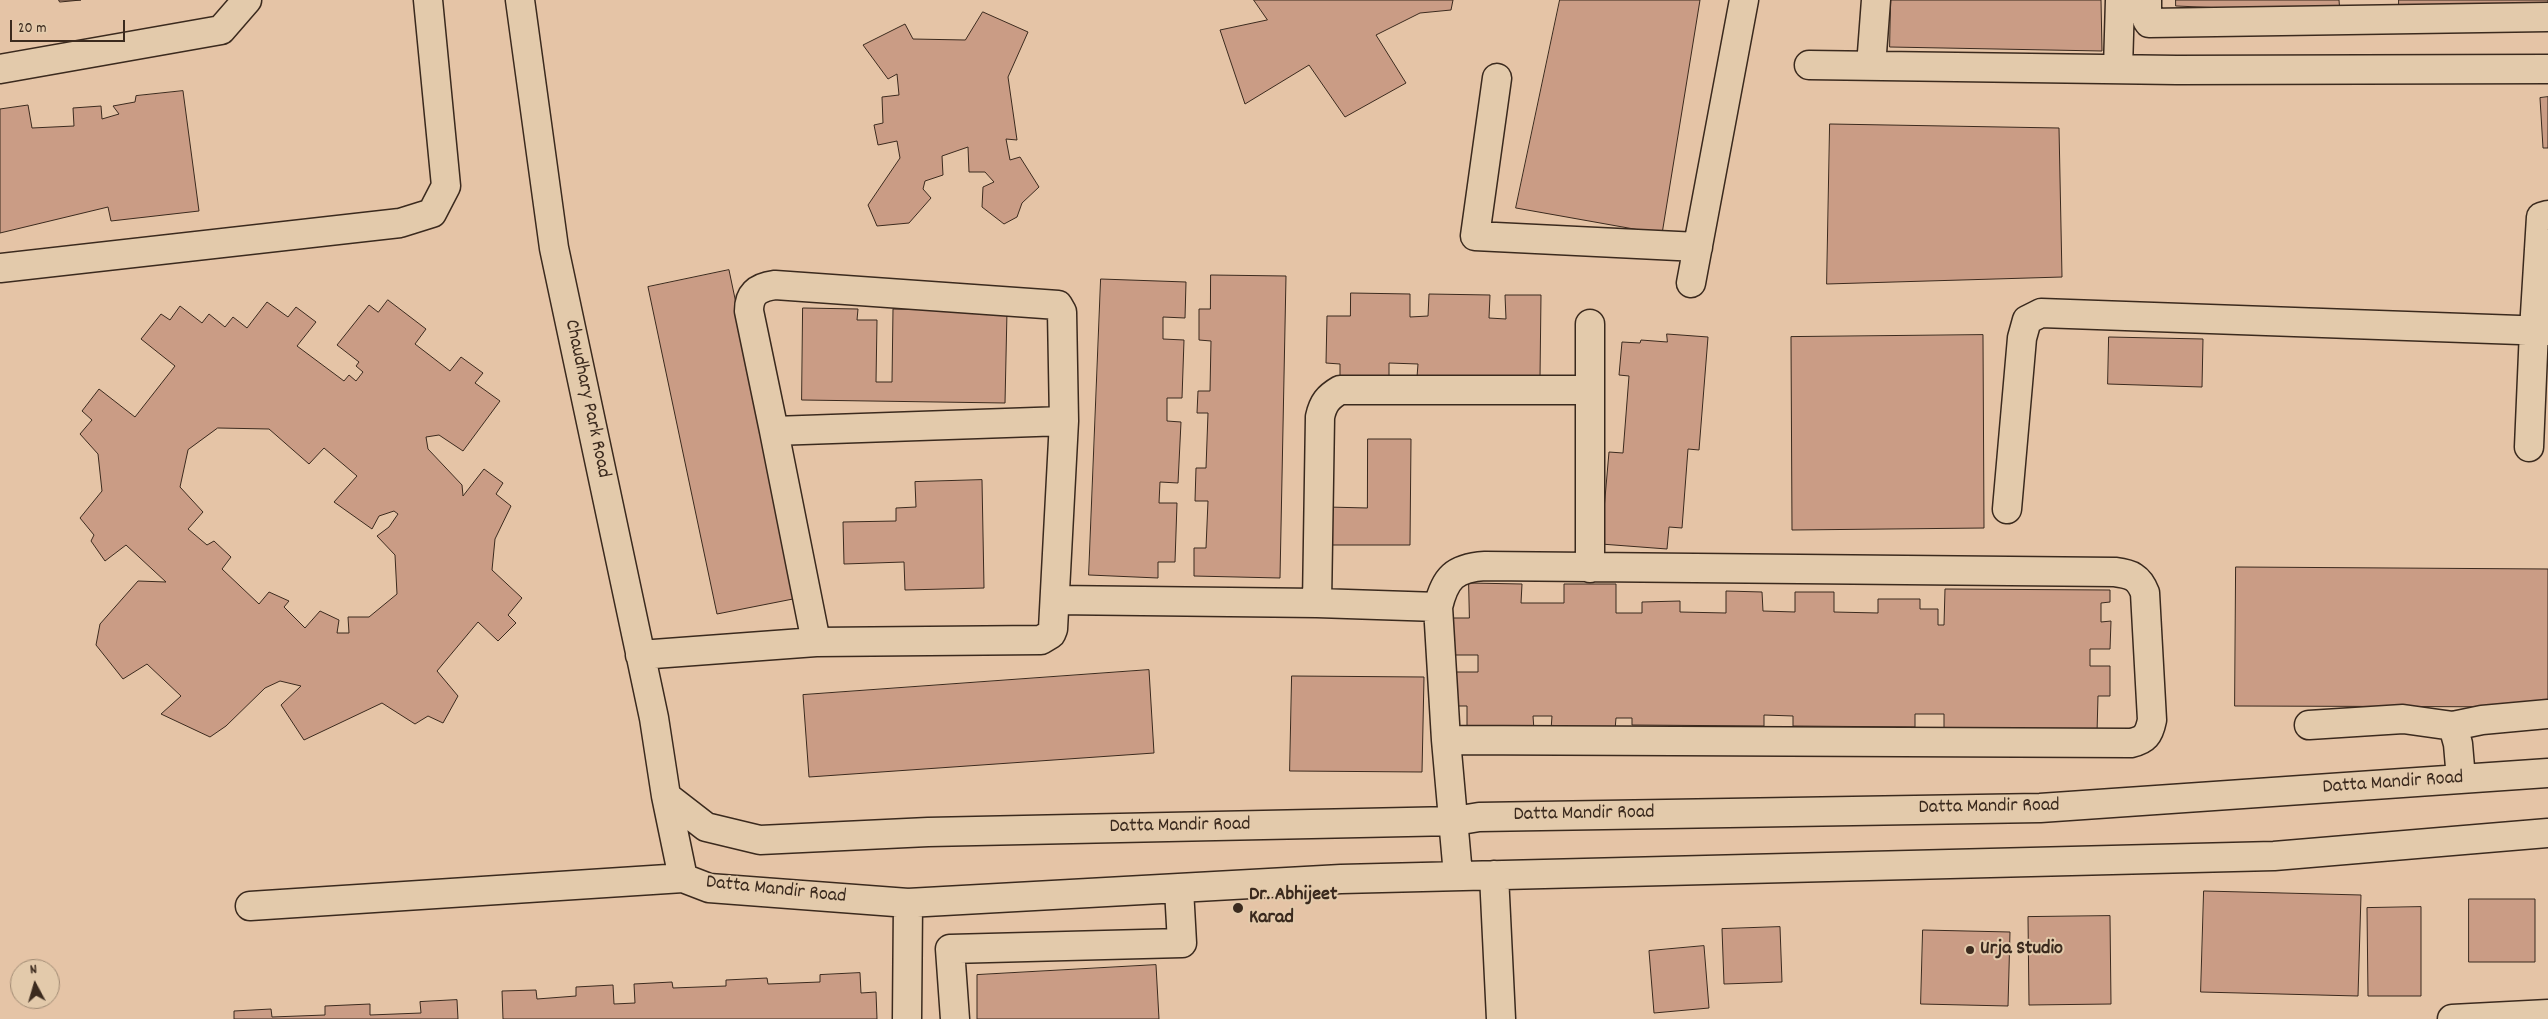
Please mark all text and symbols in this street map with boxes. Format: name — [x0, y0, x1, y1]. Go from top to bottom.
scale bar — [12, 10, 128, 42]
text: 20 m — [18, 18, 46, 40]
street label: Chaudhary Park Road — [558, 318, 614, 480]
street label: Datta Mandir Road — [2322, 767, 2464, 801]
street label: Datta Mandir Road — [1918, 795, 2060, 821]
street label: Datta Mandir Road — [1513, 802, 1655, 828]
street label: Datta Mandir Road — [1109, 814, 1251, 840]
street label: Datta Mandir Road — [705, 872, 847, 910]
place label: Dr. Abhijeet Karad — [1249, 884, 1337, 931]
marker: Dr. Abhijeet Karad — [1231, 901, 1245, 915]
place label: Urja Studio — [1980, 938, 2063, 962]
marker: Urja Studio — [1964, 944, 1976, 956]
north arrow — [10, 959, 60, 1009]
text: N — [29, 960, 38, 980]

